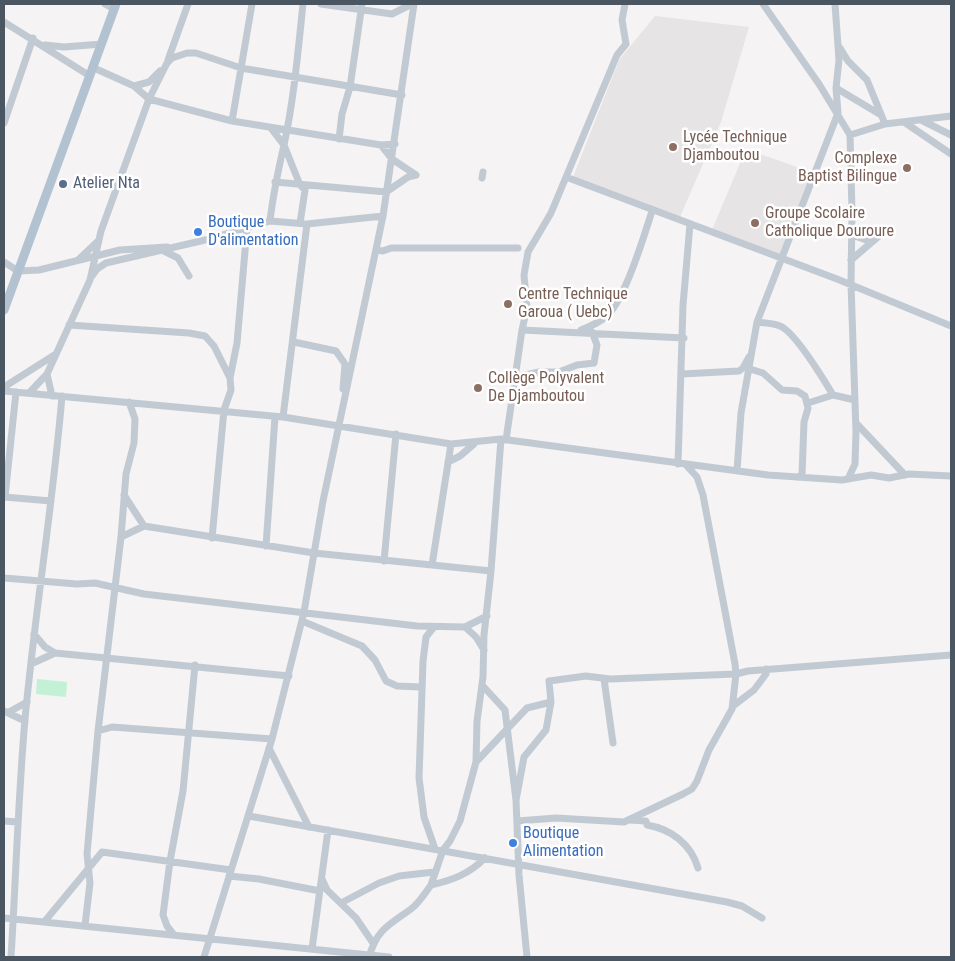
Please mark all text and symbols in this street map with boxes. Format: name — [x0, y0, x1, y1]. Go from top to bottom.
place label: Lycée Technique Djamboutou — [683, 128, 787, 166]
marker: Lycée Technique Djamboutou — [667, 141, 679, 153]
place label: Complexe Baptist Bilingue — [798, 149, 897, 187]
marker: Complexe Baptist Bilingue — [901, 162, 913, 174]
place label: Atelier Nta — [73, 174, 140, 194]
marker: Atelier Nta — [57, 178, 69, 190]
place label: Groupe Scolaire Catholique Douroure — [765, 204, 894, 242]
place label: Boutique D'alimentation — [208, 213, 298, 251]
marker: Groupe Scolaire Catholique Douroure — [749, 217, 761, 229]
marker: Boutique D'alimentation — [192, 226, 204, 238]
place label: Centre Technique Garoua ( Uebc) — [518, 285, 628, 323]
marker: Centre Technique Garoua ( Uebc) — [502, 298, 514, 310]
place label: Collège Polyvalent De Djamboutou — [488, 369, 604, 407]
marker: Collège Polyvalent De Djamboutou — [472, 382, 484, 394]
place label: Boutique Alimentation — [523, 824, 603, 862]
marker: Boutique Alimentation — [507, 837, 519, 849]

